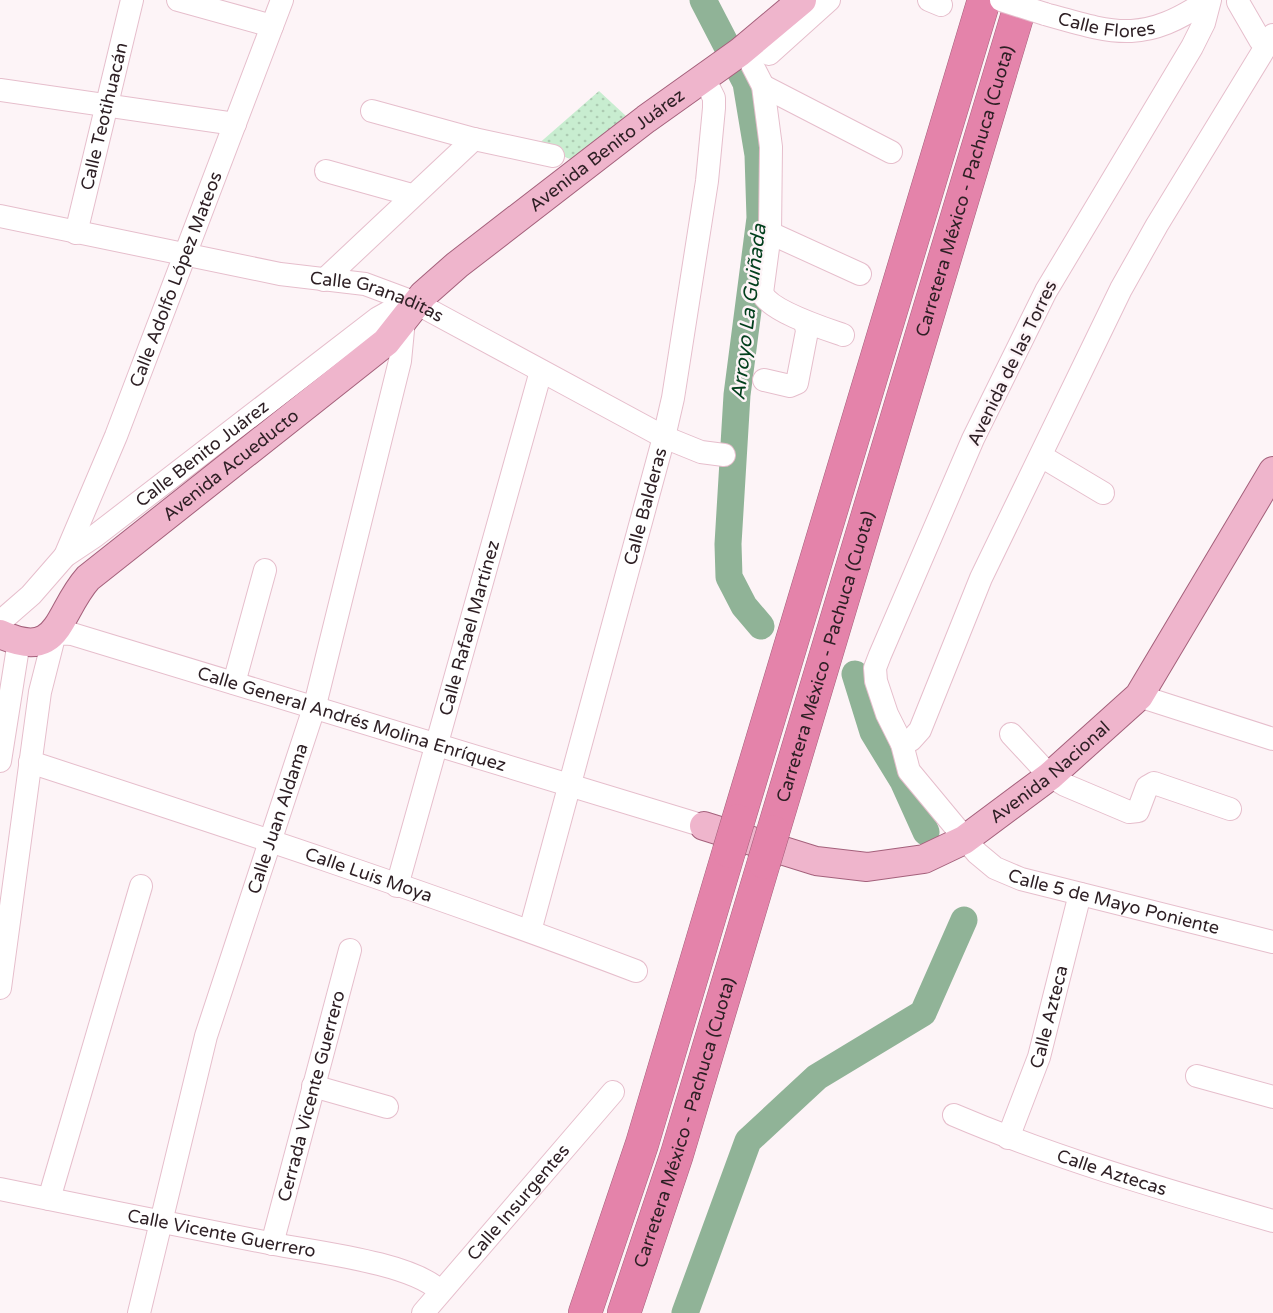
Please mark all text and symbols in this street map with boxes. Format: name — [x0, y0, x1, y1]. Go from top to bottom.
street label: Calle Flores — [1056, 7, 1157, 42]
street label: Calle Teotihuacán — [76, 40, 132, 193]
street label: Carretera México - Pachuca (Cuota) — [911, 43, 1019, 339]
street label: Avenida Benito Juárez — [525, 84, 689, 216]
street label: Calle Adolfo López Mateos — [125, 168, 227, 390]
water label: Arroyo La Guiñada — [726, 222, 772, 402]
street label: Calle Granaditas — [309, 267, 448, 327]
street label: Avenida de las Torres — [962, 277, 1062, 449]
street label: Calle Benito Juárez — [131, 395, 273, 512]
street label: Avenida Acueducto — [158, 404, 303, 526]
street label: Calle Balderas — [619, 445, 672, 568]
street label: Carretera México - Pachuca (Cuota) — [771, 508, 879, 805]
street label: Calle Rafael Martínez — [434, 538, 504, 718]
street label: Calle General Andrés Molina Enríquez — [195, 662, 509, 776]
street label: Avenida Nacional — [985, 716, 1115, 828]
street label: Calle Juan Aldama — [243, 740, 313, 897]
street label: Calle Luis Moya — [302, 843, 435, 907]
street label: Calle 5 de Mayo Poniente — [1005, 864, 1222, 939]
street label: Calle Azteca — [1025, 963, 1073, 1072]
street label: Carretera México - Pachuca (Cuota) — [629, 975, 740, 1271]
street label: Cerrada Vicente Guerrero — [273, 988, 350, 1204]
street label: Calle Insurgentes — [462, 1140, 574, 1265]
street label: Calle Aztecas — [1054, 1144, 1169, 1200]
street label: Calle Vicente Guerrero — [125, 1204, 317, 1262]

